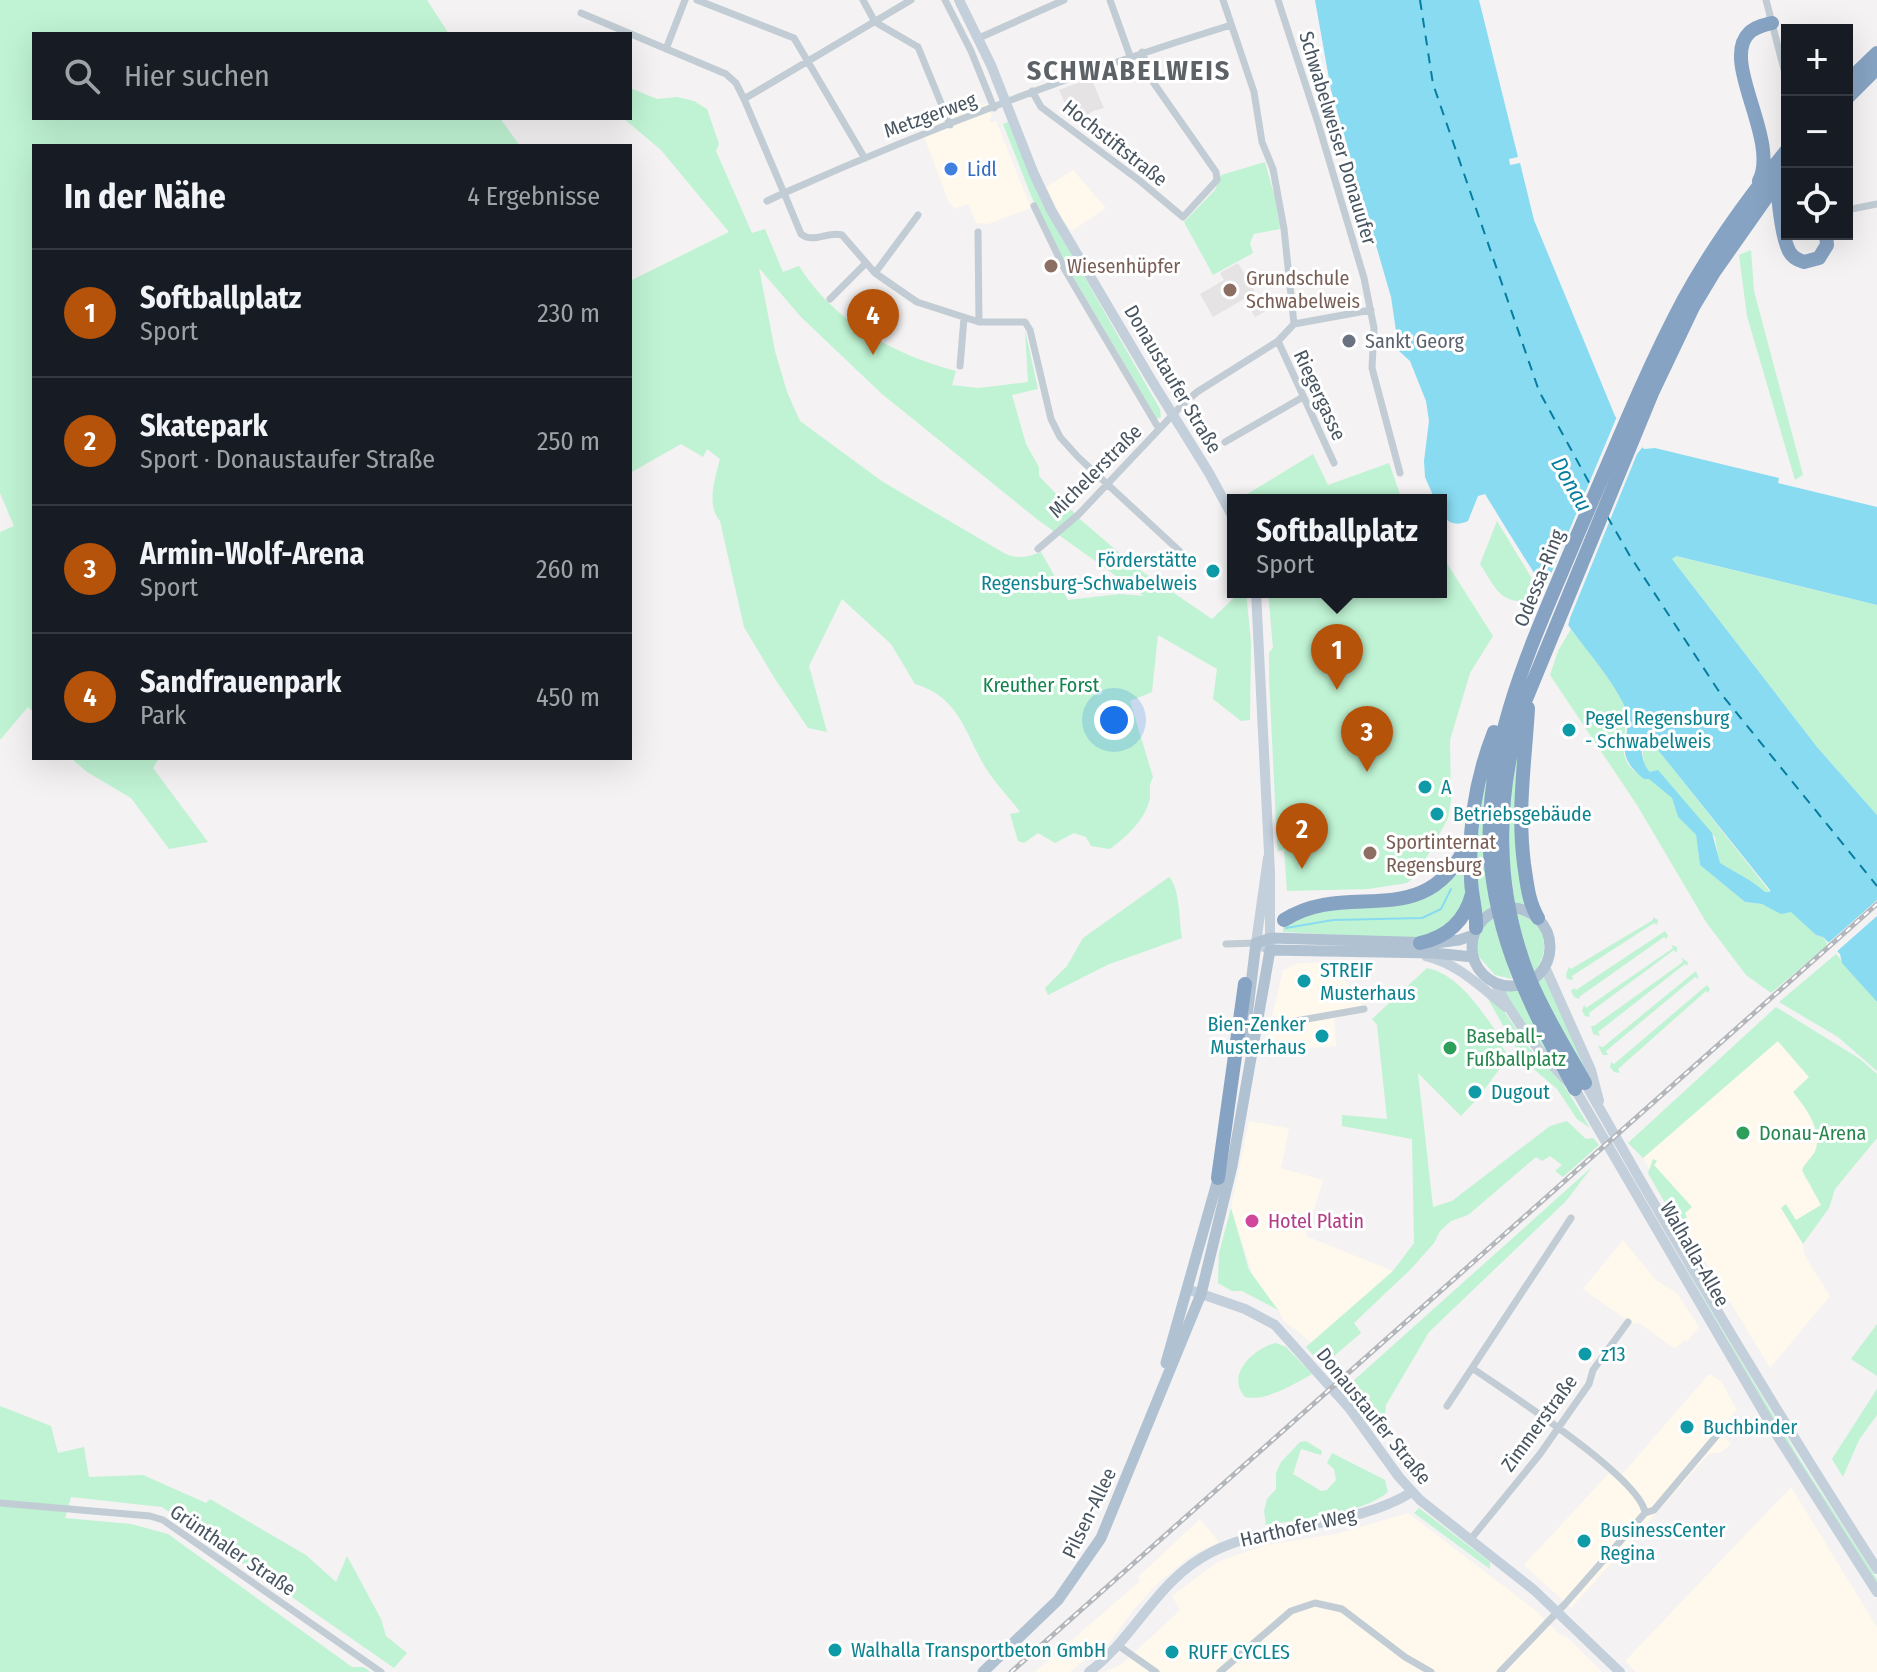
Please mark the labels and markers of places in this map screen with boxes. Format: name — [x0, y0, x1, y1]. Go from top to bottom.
place label: Lidl — [967, 157, 997, 181]
marker: Lidl — [942, 160, 960, 178]
place label: Wiesenhüpfer — [1067, 254, 1180, 278]
marker: Wiesenhüpfer — [1042, 257, 1060, 275]
place label: Grundschule Schwabelweis — [1246, 266, 1360, 313]
marker: Grundschule Schwabelweis — [1221, 281, 1239, 299]
pin: 4 — [847, 289, 899, 355]
place label: Sankt Georg — [1365, 329, 1464, 353]
marker: Sankt Georg — [1340, 332, 1358, 350]
place label: Förderstätte Regensburg-Schwabelweis — [981, 548, 1197, 595]
marker: Förderstätte Regensburg-Schwabelweis — [1204, 562, 1222, 580]
pin: 1 — [1311, 624, 1363, 690]
pin: 3 — [1341, 706, 1393, 772]
place label: Pegel Regensburg - Schwabelweis — [1585, 706, 1730, 753]
marker: Pegel Regensburg - Schwabelweis — [1560, 721, 1578, 739]
place label: A — [1441, 775, 1452, 799]
marker: A — [1416, 778, 1434, 796]
place label: Betriebsgebäude — [1453, 802, 1592, 826]
pin: 2 — [1276, 803, 1328, 869]
marker: Betriebsgebäude — [1428, 805, 1446, 823]
place label: Sportinternat Regensburg — [1386, 830, 1497, 877]
marker: Sportinternat Regensburg — [1361, 844, 1379, 862]
place label: STREIF Musterhaus — [1320, 958, 1416, 1005]
marker: STREIF Musterhaus — [1295, 972, 1313, 990]
place label: Bien-Zenker Musterhaus — [1207, 1012, 1306, 1059]
place label: Baseball- Fußballplatz — [1466, 1024, 1566, 1071]
marker: Bien-Zenker Musterhaus — [1313, 1027, 1331, 1045]
marker: Baseball- Fußballplatz — [1441, 1039, 1459, 1057]
place label: Dugout — [1491, 1080, 1550, 1104]
marker: Dugout — [1466, 1083, 1484, 1101]
place label: Donau-Arena — [1759, 1121, 1866, 1145]
marker: Donau-Arena — [1734, 1124, 1752, 1142]
place label: Hotel Platin — [1268, 1209, 1364, 1233]
marker: Hotel Platin — [1243, 1212, 1261, 1230]
place label: z13 — [1601, 1342, 1626, 1366]
marker: z13 — [1576, 1345, 1594, 1363]
place label: Buchbinder — [1703, 1415, 1797, 1439]
marker: Buchbinder — [1678, 1418, 1696, 1436]
place label: BusinessCenter Regina — [1600, 1518, 1726, 1565]
marker: BusinessCenter Regina — [1575, 1532, 1593, 1550]
place label: Walhalla Transportbeton GmbH — [851, 1638, 1106, 1662]
place label: RUFF CYCLES — [1188, 1640, 1290, 1664]
marker: Walhalla Transportbeton GmbH — [826, 1641, 844, 1659]
marker: RUFF CYCLES — [1163, 1643, 1181, 1661]

